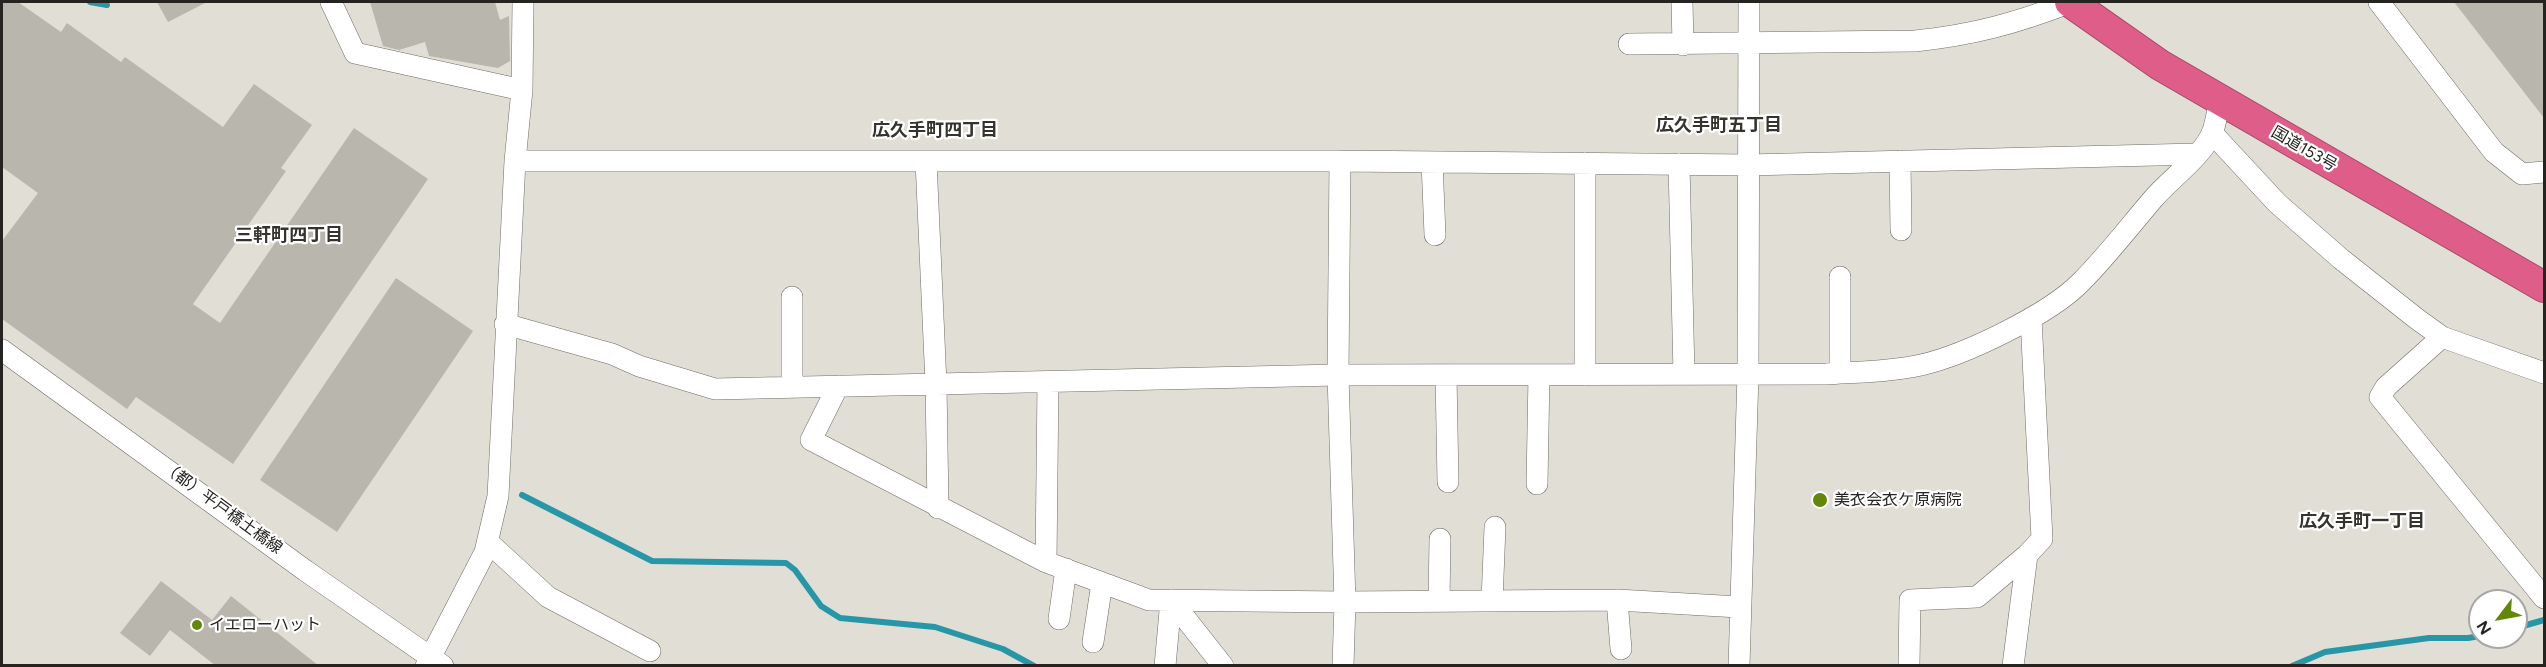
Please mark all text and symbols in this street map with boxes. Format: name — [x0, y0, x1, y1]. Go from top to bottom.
district label: 広久手町五丁目 — [1656, 115, 1782, 137]
district label: 広久手町四丁目 — [872, 120, 998, 142]
street label: 国道153号 — [2268, 123, 2340, 175]
district label: 三軒町四丁目 — [235, 225, 343, 247]
street label: （都）平戸橋土橋線 — [158, 458, 286, 558]
place label: 美衣会衣ケ原病院 — [1834, 490, 1962, 510]
marker: 美衣会衣ケ原病院 — [1811, 491, 1829, 509]
district label: 広久手町一丁目 — [2299, 511, 2425, 533]
north arrow — [2468, 589, 2528, 649]
place label: イエローハット — [209, 615, 321, 635]
text: N — [2473, 617, 2495, 638]
marker: イエローハット — [190, 618, 204, 632]

